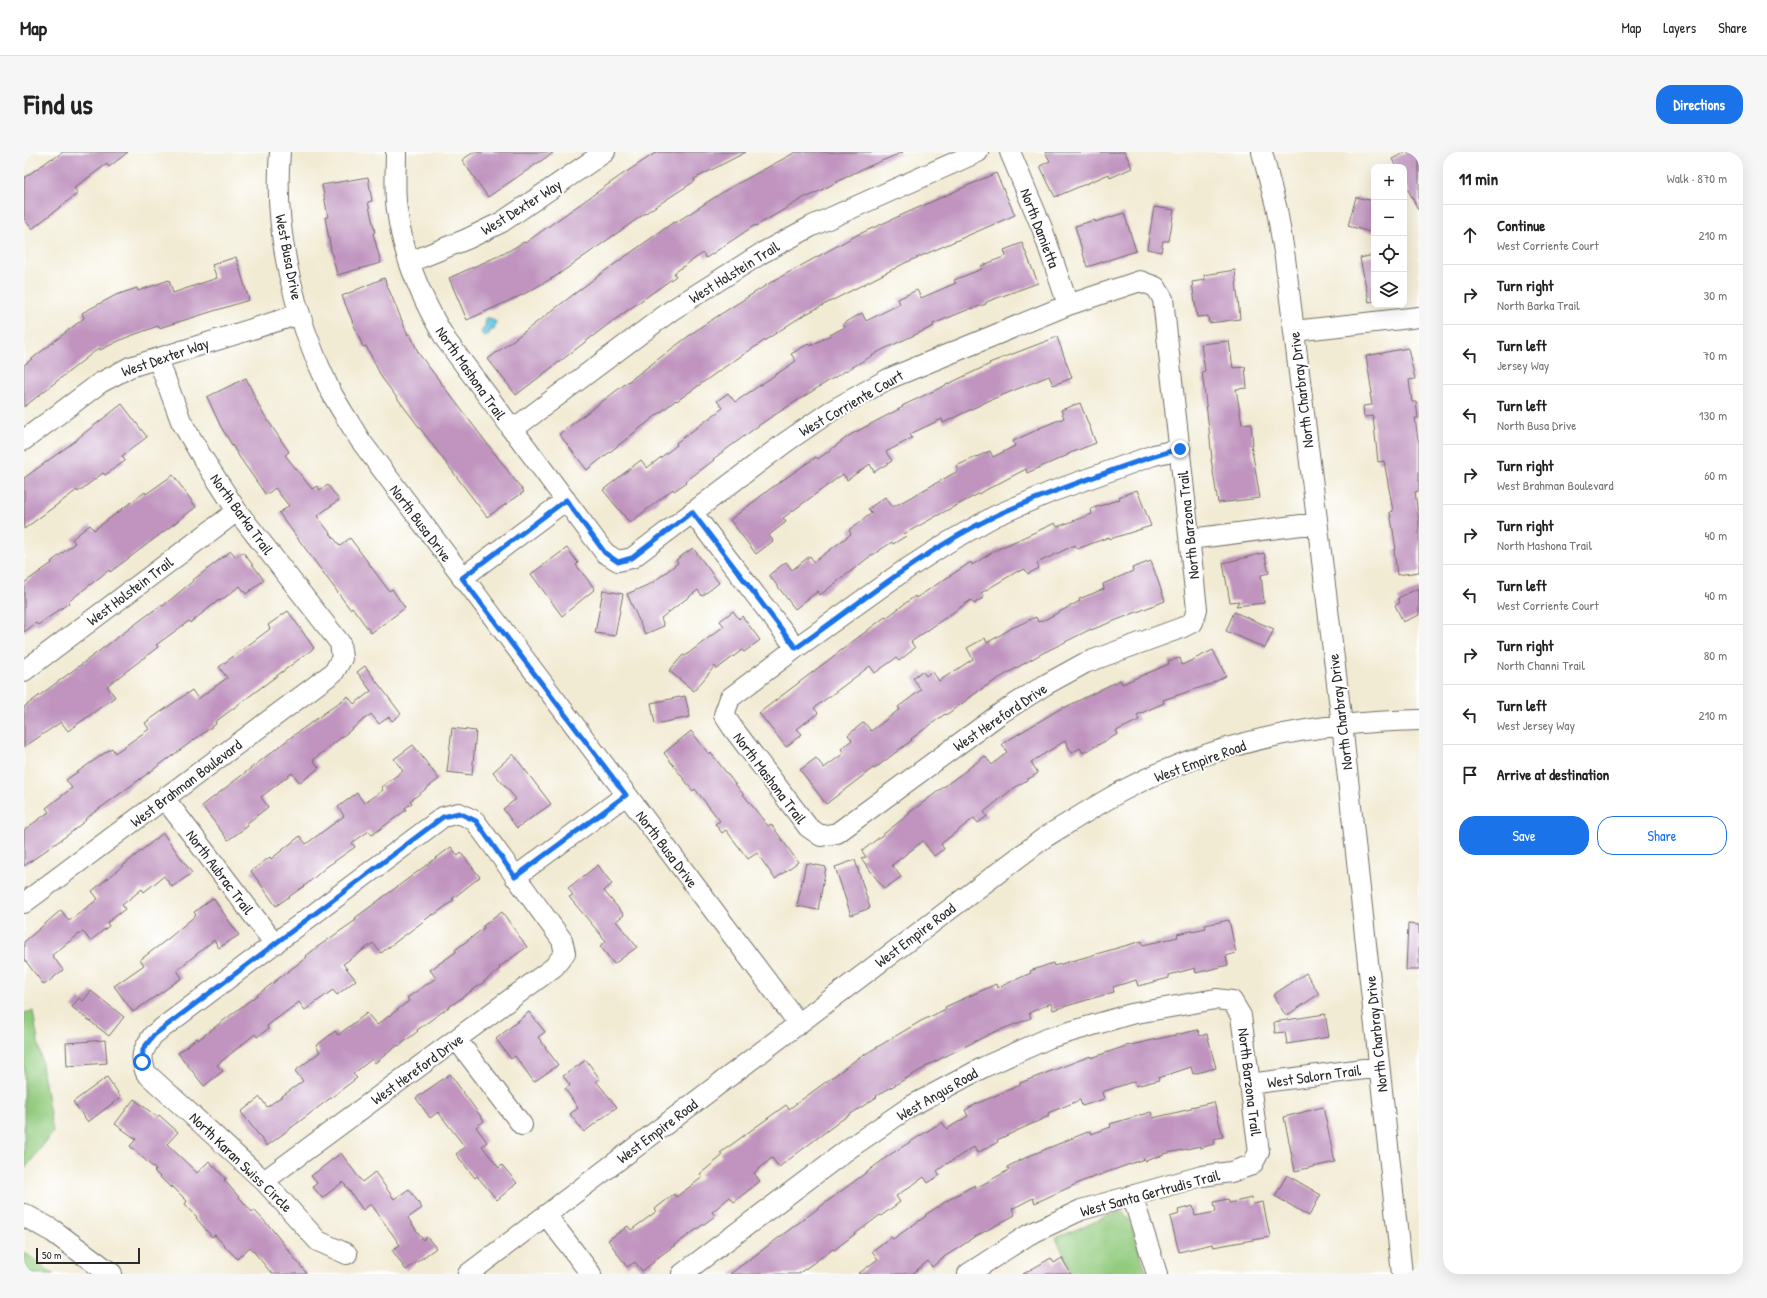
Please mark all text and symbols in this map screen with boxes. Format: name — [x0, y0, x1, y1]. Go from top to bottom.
text: Map — [20, 15, 47, 41]
text: Map — [1621, 18, 1641, 37]
text: Layers — [1663, 18, 1696, 37]
text: Share — [1718, 18, 1747, 37]
text: Find us — [24, 85, 93, 123]
button: Directions — [1656, 85, 1743, 124]
map controls — [1371, 164, 1407, 308]
button: + — [1371, 164, 1407, 200]
text: 11 min — [1459, 167, 1498, 190]
text: Walk · 870 m — [1667, 169, 1727, 187]
street label: West Dexter Way — [477, 174, 565, 240]
street label: North Damietta — [1015, 185, 1065, 271]
button: − — [1371, 200, 1407, 236]
street label: West Busa Drive — [270, 213, 308, 302]
text: Continue — [1497, 215, 1545, 236]
icon: ahead — [1459, 224, 1481, 246]
text: 210 m — [1699, 226, 1727, 244]
street label: West Holstein Trail — [685, 236, 783, 308]
button: locate — [1371, 236, 1407, 272]
text: West Corriente Court — [1497, 236, 1599, 254]
button: layers — [1371, 272, 1407, 308]
text: Turn right — [1497, 275, 1553, 296]
icon: right — [1459, 284, 1481, 306]
text: 30 m — [1704, 286, 1727, 304]
text: North Barka Trail — [1497, 296, 1580, 314]
street label: North Mashona Trail — [431, 322, 511, 424]
street label: North Charbray Drive — [1283, 331, 1319, 449]
street label: West Dexter Way — [118, 332, 212, 382]
text: Turn left — [1497, 335, 1547, 356]
icon: left — [1459, 344, 1481, 366]
text: 70 m — [1703, 346, 1727, 364]
text: Jersey Way — [1497, 356, 1549, 374]
street label: West Corriente Court — [795, 364, 908, 441]
text: Turn left — [1497, 395, 1547, 416]
icon: left — [1459, 404, 1481, 426]
text: 130 m — [1699, 406, 1727, 424]
text: North Busa Drive — [1497, 416, 1576, 434]
route end — [1171, 440, 1189, 458]
text: Turn right — [1497, 455, 1553, 476]
icon: right — [1459, 464, 1481, 486]
text: 60 m — [1704, 466, 1727, 484]
street label: North Barka Trail — [205, 469, 279, 559]
street label: North Barzona Trail — [1172, 470, 1204, 580]
text: West Brahman Boulevard — [1497, 476, 1614, 494]
street label: North Busa Drive — [385, 480, 457, 566]
text: Turn right — [1497, 515, 1553, 536]
icon: right — [1459, 524, 1481, 546]
text: 40 m — [1704, 526, 1727, 544]
text: North Mashona Trail — [1497, 536, 1592, 554]
street label: West Holstein Trail — [82, 552, 178, 630]
text: Turn left — [1497, 575, 1547, 596]
icon: left — [1459, 584, 1481, 606]
text: 40 m — [1704, 586, 1727, 604]
text: West Corriente Court — [1497, 596, 1599, 614]
text: Turn right — [1497, 635, 1553, 656]
icon: right — [1459, 644, 1481, 666]
text: 80 m — [1704, 646, 1727, 664]
street label: North Charbray Drive — [1322, 653, 1358, 771]
text: North Channi Trail — [1497, 656, 1585, 674]
street label: West Hereford Drive — [949, 678, 1051, 756]
text: Turn left — [1497, 695, 1547, 716]
icon: left — [1459, 704, 1481, 726]
text: 210 m — [1699, 706, 1727, 724]
text: West Jersey Way — [1497, 716, 1575, 734]
street label: North Mashona Trail — [729, 728, 811, 828]
street label: West Brahman Boulevard — [126, 734, 246, 832]
street label: West Empire Road — [1151, 735, 1249, 787]
icon: arrive — [1459, 764, 1481, 786]
text: Arrive at destination — [1497, 764, 1609, 785]
street label: North Busa Drive — [631, 806, 703, 892]
button: Save — [1459, 816, 1589, 855]
button: Share — [1597, 816, 1727, 855]
street label: North Aubrac Trail — [181, 825, 259, 919]
street label: West Empire Road — [870, 898, 960, 972]
street label: North Charbray Drive — [1359, 975, 1393, 1093]
street label: North Barzona Trail — [1233, 1027, 1267, 1137]
street label: West Hereford Drive — [367, 1028, 467, 1110]
route start — [133, 1053, 151, 1071]
street label: West Salorn Trail — [1266, 1059, 1362, 1093]
street label: West Angus Road — [893, 1062, 981, 1126]
street label: West Empire Road — [612, 1094, 702, 1168]
street label: North Karan Swiss Circle — [185, 1107, 297, 1217]
street label: West Santa Gertrudis Trail — [1078, 1164, 1222, 1222]
scale bar — [36, 1246, 140, 1265]
text: 50 m — [42, 1248, 62, 1262]

